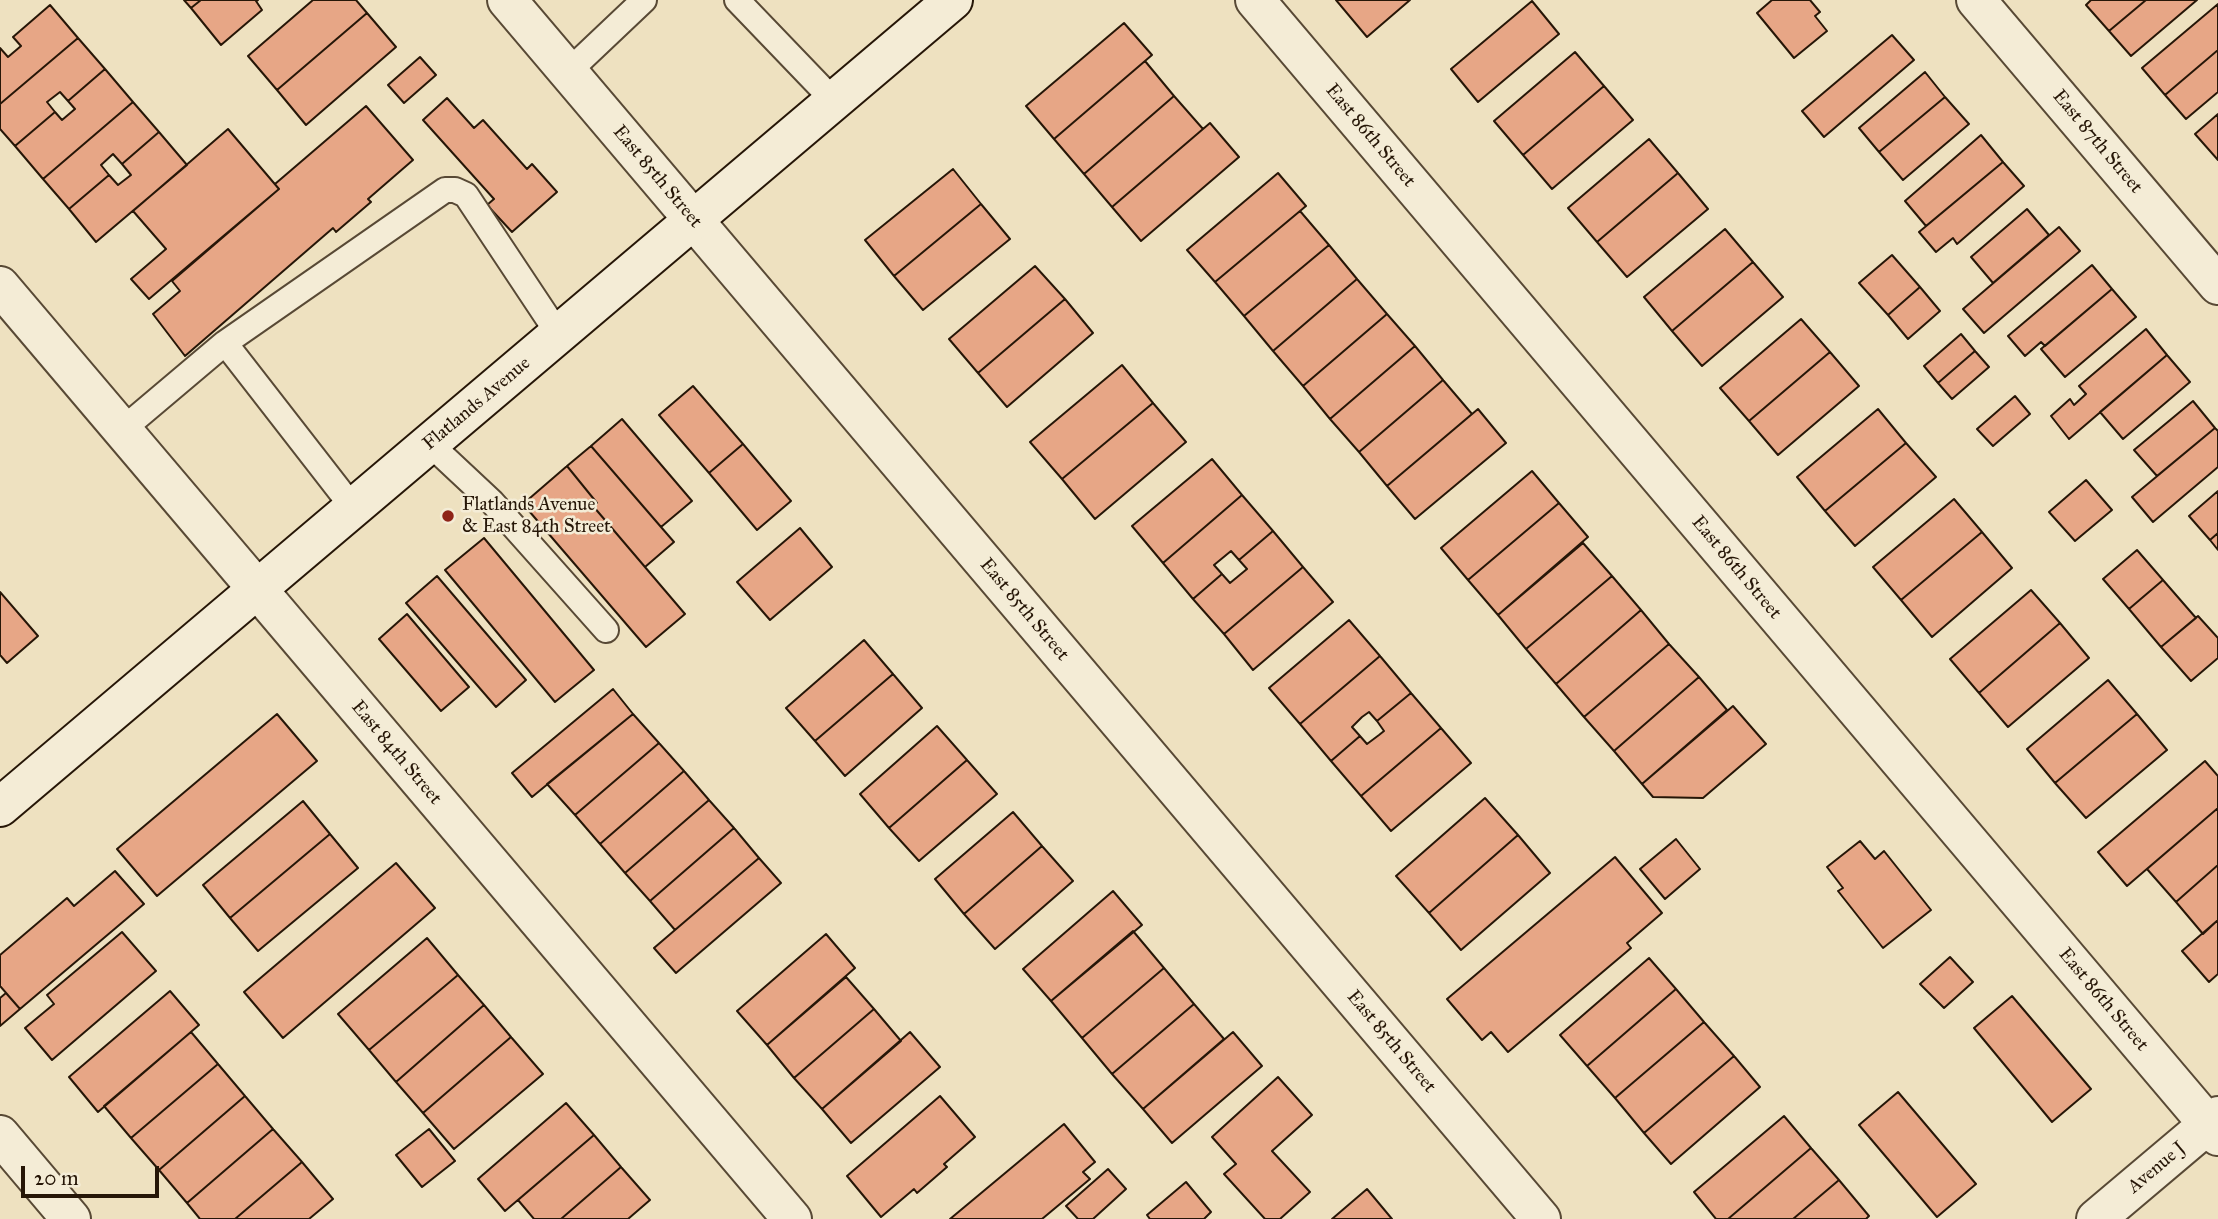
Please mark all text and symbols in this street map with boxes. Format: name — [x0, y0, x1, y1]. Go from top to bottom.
street label: East 86th Street — [1320, 80, 1420, 192]
street label: East 87th Street — [2047, 86, 2147, 198]
street label: East 85th Street — [607, 121, 707, 233]
street label: Flatlands Avenue — [419, 352, 535, 456]
place label: Flatlands Avenue & East 84th Street — [462, 494, 611, 538]
marker: Flatlands Avenue & East 84th Street — [440, 508, 456, 524]
street label: East 86th Street — [1686, 512, 1786, 624]
street label: East 85th Street — [974, 554, 1074, 666]
street label: East 84th Street — [346, 696, 446, 810]
street label: East 86th Street — [2053, 944, 2153, 1056]
street label: East 85th Street — [1341, 986, 1441, 1098]
street label: Avenue J — [2123, 1137, 2191, 1199]
scale bar — [24, 1152, 163, 1196]
text: 20 m — [34, 1165, 79, 1191]

